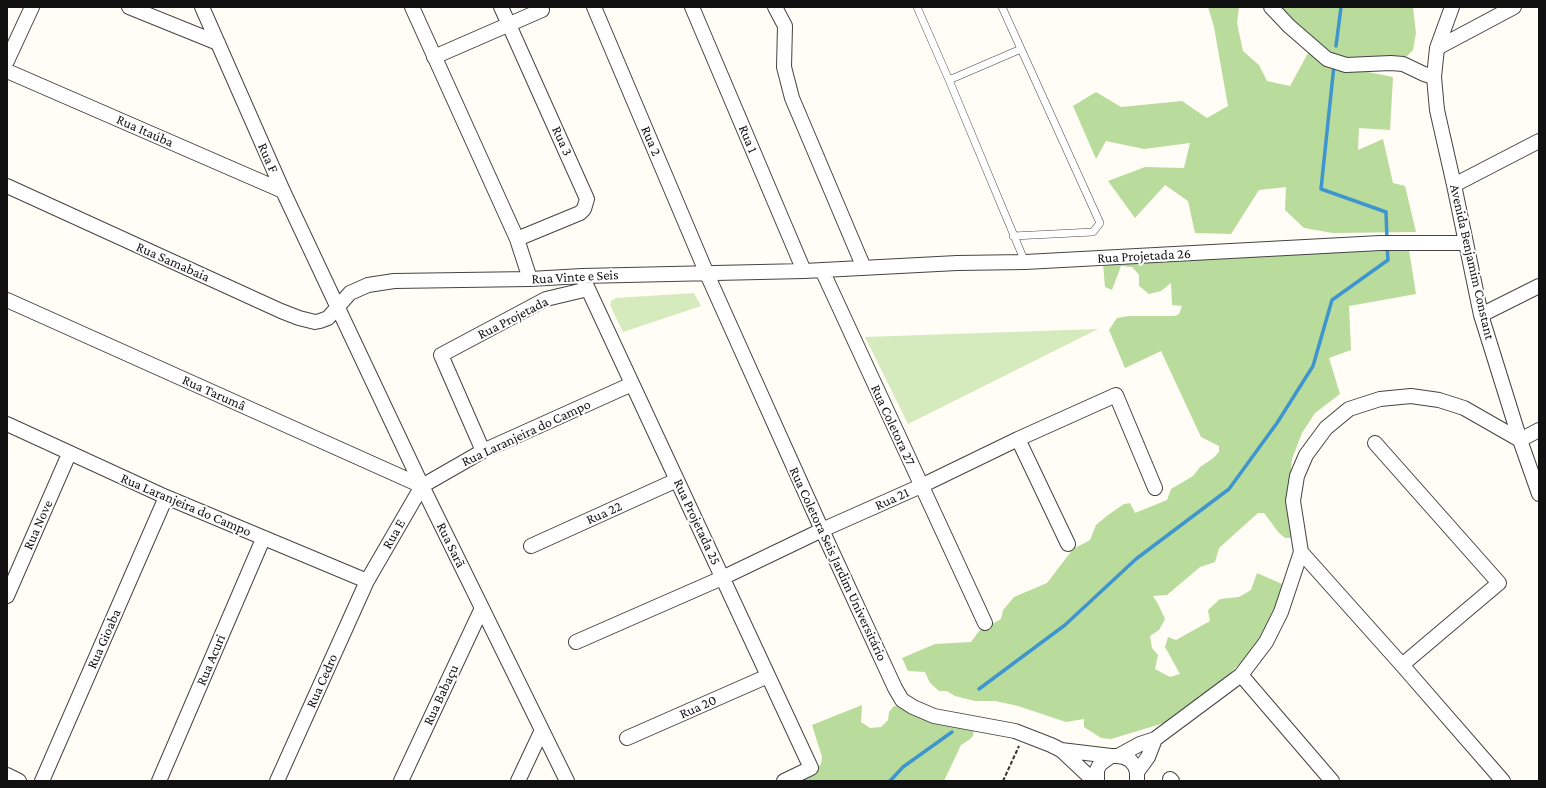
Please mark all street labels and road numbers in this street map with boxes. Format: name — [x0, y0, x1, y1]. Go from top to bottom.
street label: Rua Itaúba — [114, 111, 176, 151]
street label: Rua 1 — [735, 122, 761, 156]
street label: Rua 3 — [548, 124, 576, 158]
street label: Rua 2 — [637, 124, 665, 158]
street label: Rua F — [254, 140, 282, 176]
street label: Avenida Benjamim Constant — [1446, 183, 1498, 341]
street label: Rua Samabaia — [134, 238, 212, 286]
street label: Rua Projetada 26 — [1097, 245, 1191, 267]
street label: Rua Vinte e Seis — [531, 266, 619, 288]
street label: Rua Projetada — [475, 293, 551, 343]
street label: Rua Tarumâ — [180, 372, 248, 414]
street label: Rua Coletora 27 — [867, 382, 919, 468]
street label: Rua Laranjeira do Campo — [459, 396, 593, 470]
street label: Rua Coletora Seis Jardim Universitário — [785, 464, 891, 664]
street label: Rua Laranjeira do Campo — [118, 470, 254, 540]
street label: Rua Projetada 25 — [670, 476, 724, 568]
street label: Rua 21 — [872, 484, 912, 514]
street label: Rua Nove — [20, 498, 56, 552]
street label: Rua 22 — [584, 498, 624, 528]
street label: Rua E — [379, 516, 409, 552]
street label: Rua Sarã — [433, 520, 469, 570]
street label: Rua Gioaba — [83, 606, 125, 672]
street label: Rua Acuri — [193, 632, 229, 688]
street label: Rua Cedro — [303, 651, 341, 711]
street label: Rua Babaçu — [420, 662, 462, 728]
street label: Rua 20 — [677, 691, 719, 723]

